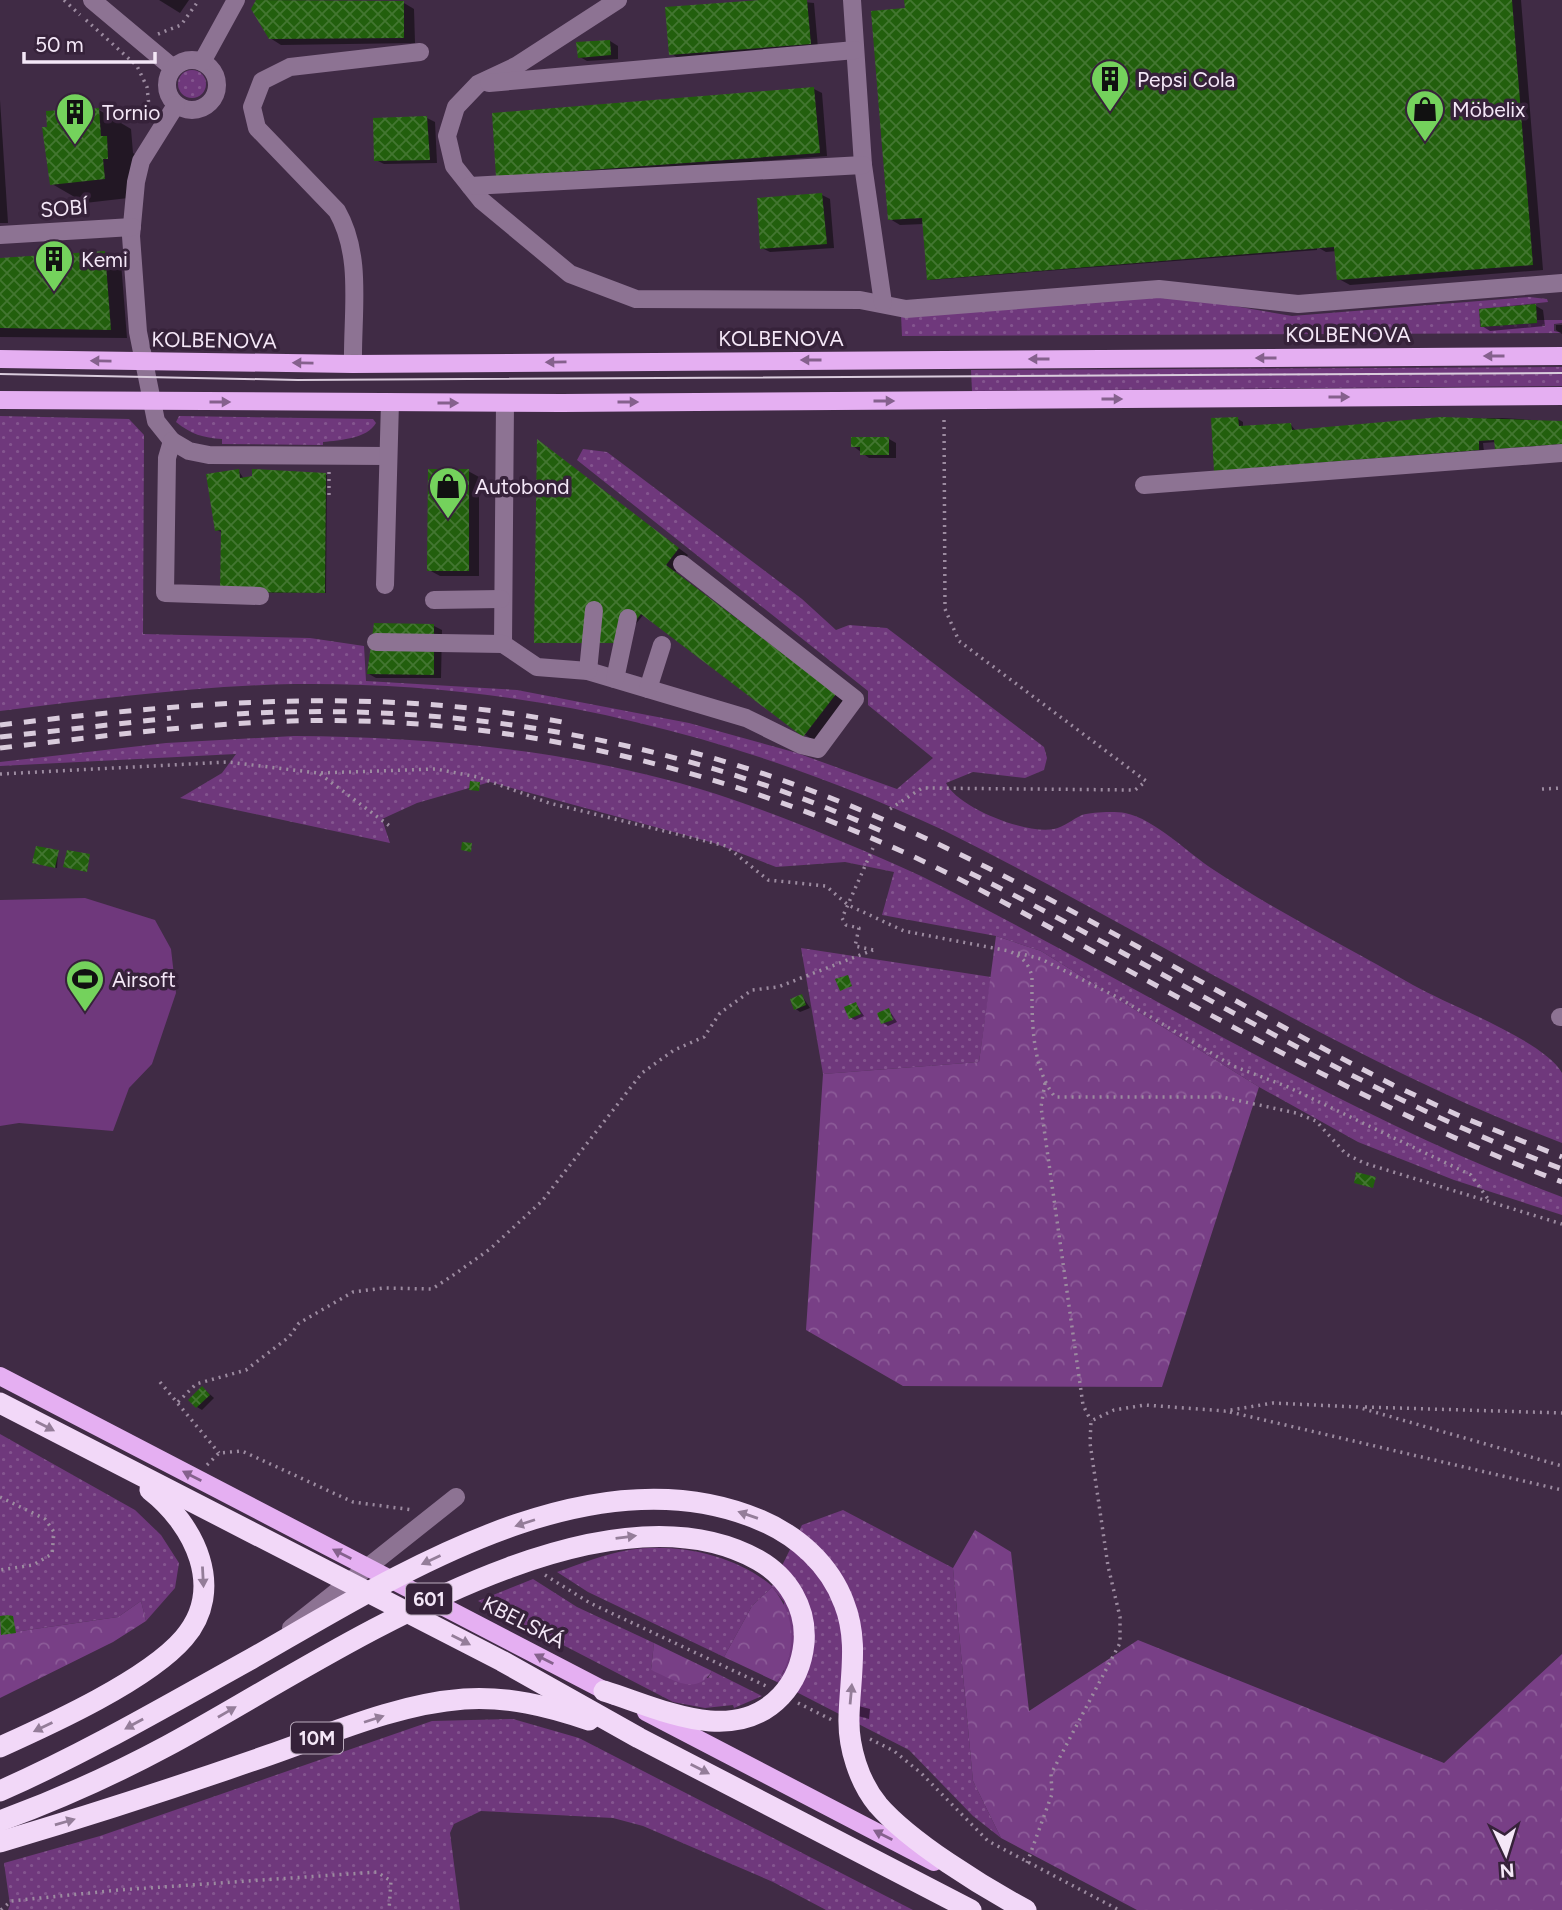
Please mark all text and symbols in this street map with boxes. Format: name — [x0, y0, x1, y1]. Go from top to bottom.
scale bar — [24, 21, 156, 65]
text: 50 m — [35, 32, 84, 57]
building icon: Pepsi Cola — [1089, 58, 1131, 113]
place label: Pepsi Cola — [1137, 67, 1235, 92]
shop icon: Möbelix — [1404, 88, 1446, 143]
building icon: Tornio — [54, 91, 96, 146]
place label: Möbelix — [1452, 97, 1525, 122]
place label: Tornio — [102, 100, 160, 125]
street label: SOBÍ — [39, 194, 90, 222]
building icon: Kemi — [33, 238, 75, 293]
place label: Kemi — [81, 247, 128, 272]
street label: KOLBENOVA — [1285, 322, 1411, 347]
street label: KOLBENOVA — [151, 326, 277, 354]
street label: KOLBENOVA — [718, 326, 844, 351]
one-way arrow — [1483, 350, 1505, 362]
one-way arrow — [1255, 352, 1277, 363]
one-way arrow — [1028, 353, 1050, 365]
one-way arrow — [800, 354, 822, 366]
one-way arrow — [90, 355, 112, 367]
one-way arrow — [544, 356, 566, 368]
one-way arrow — [291, 358, 313, 369]
one-way arrow — [1329, 391, 1351, 403]
one-way arrow — [1101, 393, 1123, 405]
one-way arrow — [874, 395, 896, 406]
one-way arrow — [210, 396, 232, 408]
one-way arrow — [617, 396, 639, 408]
one-way arrow — [437, 397, 459, 409]
shop icon: Autobond — [427, 465, 469, 520]
place label: Autobond — [475, 474, 570, 499]
sports icon: Airsoft — [64, 958, 106, 1013]
place label: Airsoft — [112, 967, 176, 992]
one-way arrow — [35, 1421, 55, 1432]
one-way arrow — [182, 1471, 202, 1482]
one-way arrow — [737, 1509, 758, 1520]
one-way arrow — [514, 1518, 535, 1529]
one-way arrow — [615, 1532, 637, 1543]
one-way arrow — [332, 1549, 352, 1560]
one-way arrow — [421, 1554, 441, 1566]
one-way arrow — [198, 1567, 209, 1589]
road number: 601 — [406, 1583, 452, 1614]
street label: KBELSKÁ — [479, 1591, 569, 1653]
one-way arrow — [451, 1634, 471, 1645]
one-way arrow — [534, 1654, 554, 1665]
one-way arrow — [846, 1683, 857, 1705]
one-way arrow — [217, 1706, 236, 1718]
one-way arrow — [364, 1713, 385, 1724]
one-way arrow — [124, 1718, 144, 1730]
one-way arrow — [33, 1721, 53, 1733]
road number: 10M — [291, 1722, 343, 1754]
one-way arrow — [690, 1764, 710, 1775]
one-way arrow — [55, 1817, 76, 1827]
north arrow — [1471, 1819, 1541, 1889]
one-way arrow — [873, 1830, 893, 1841]
text: N — [1499, 1858, 1515, 1882]

